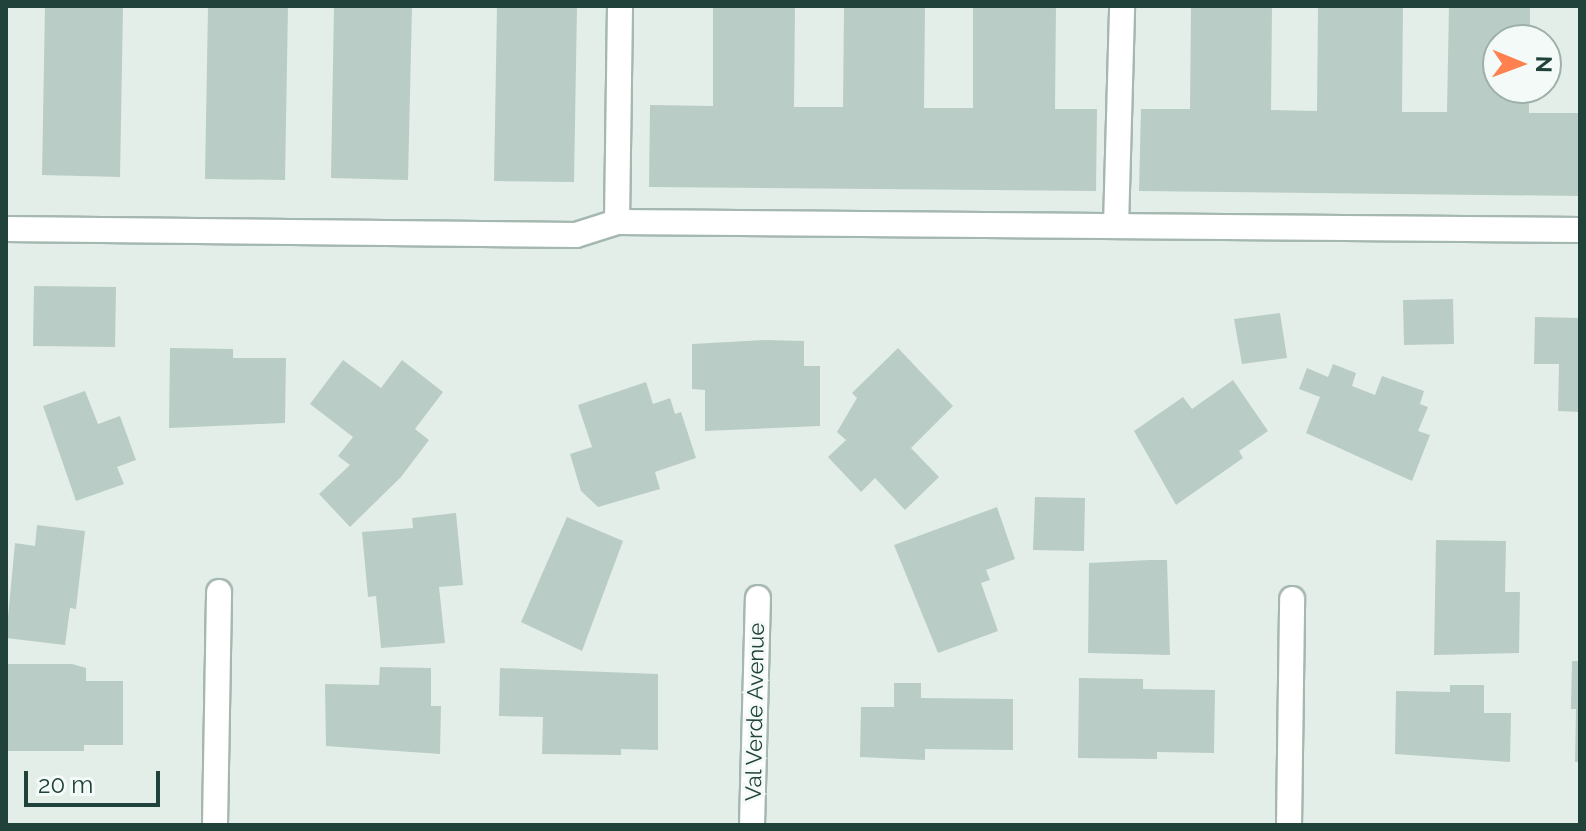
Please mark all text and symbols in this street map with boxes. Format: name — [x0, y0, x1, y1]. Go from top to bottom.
north arrow — [1482, 24, 1562, 104]
text: N — [1531, 56, 1557, 73]
street label: Val Verde Avenue — [740, 621, 770, 803]
scale bar — [28, 755, 164, 805]
text: 20 m — [38, 770, 93, 799]

